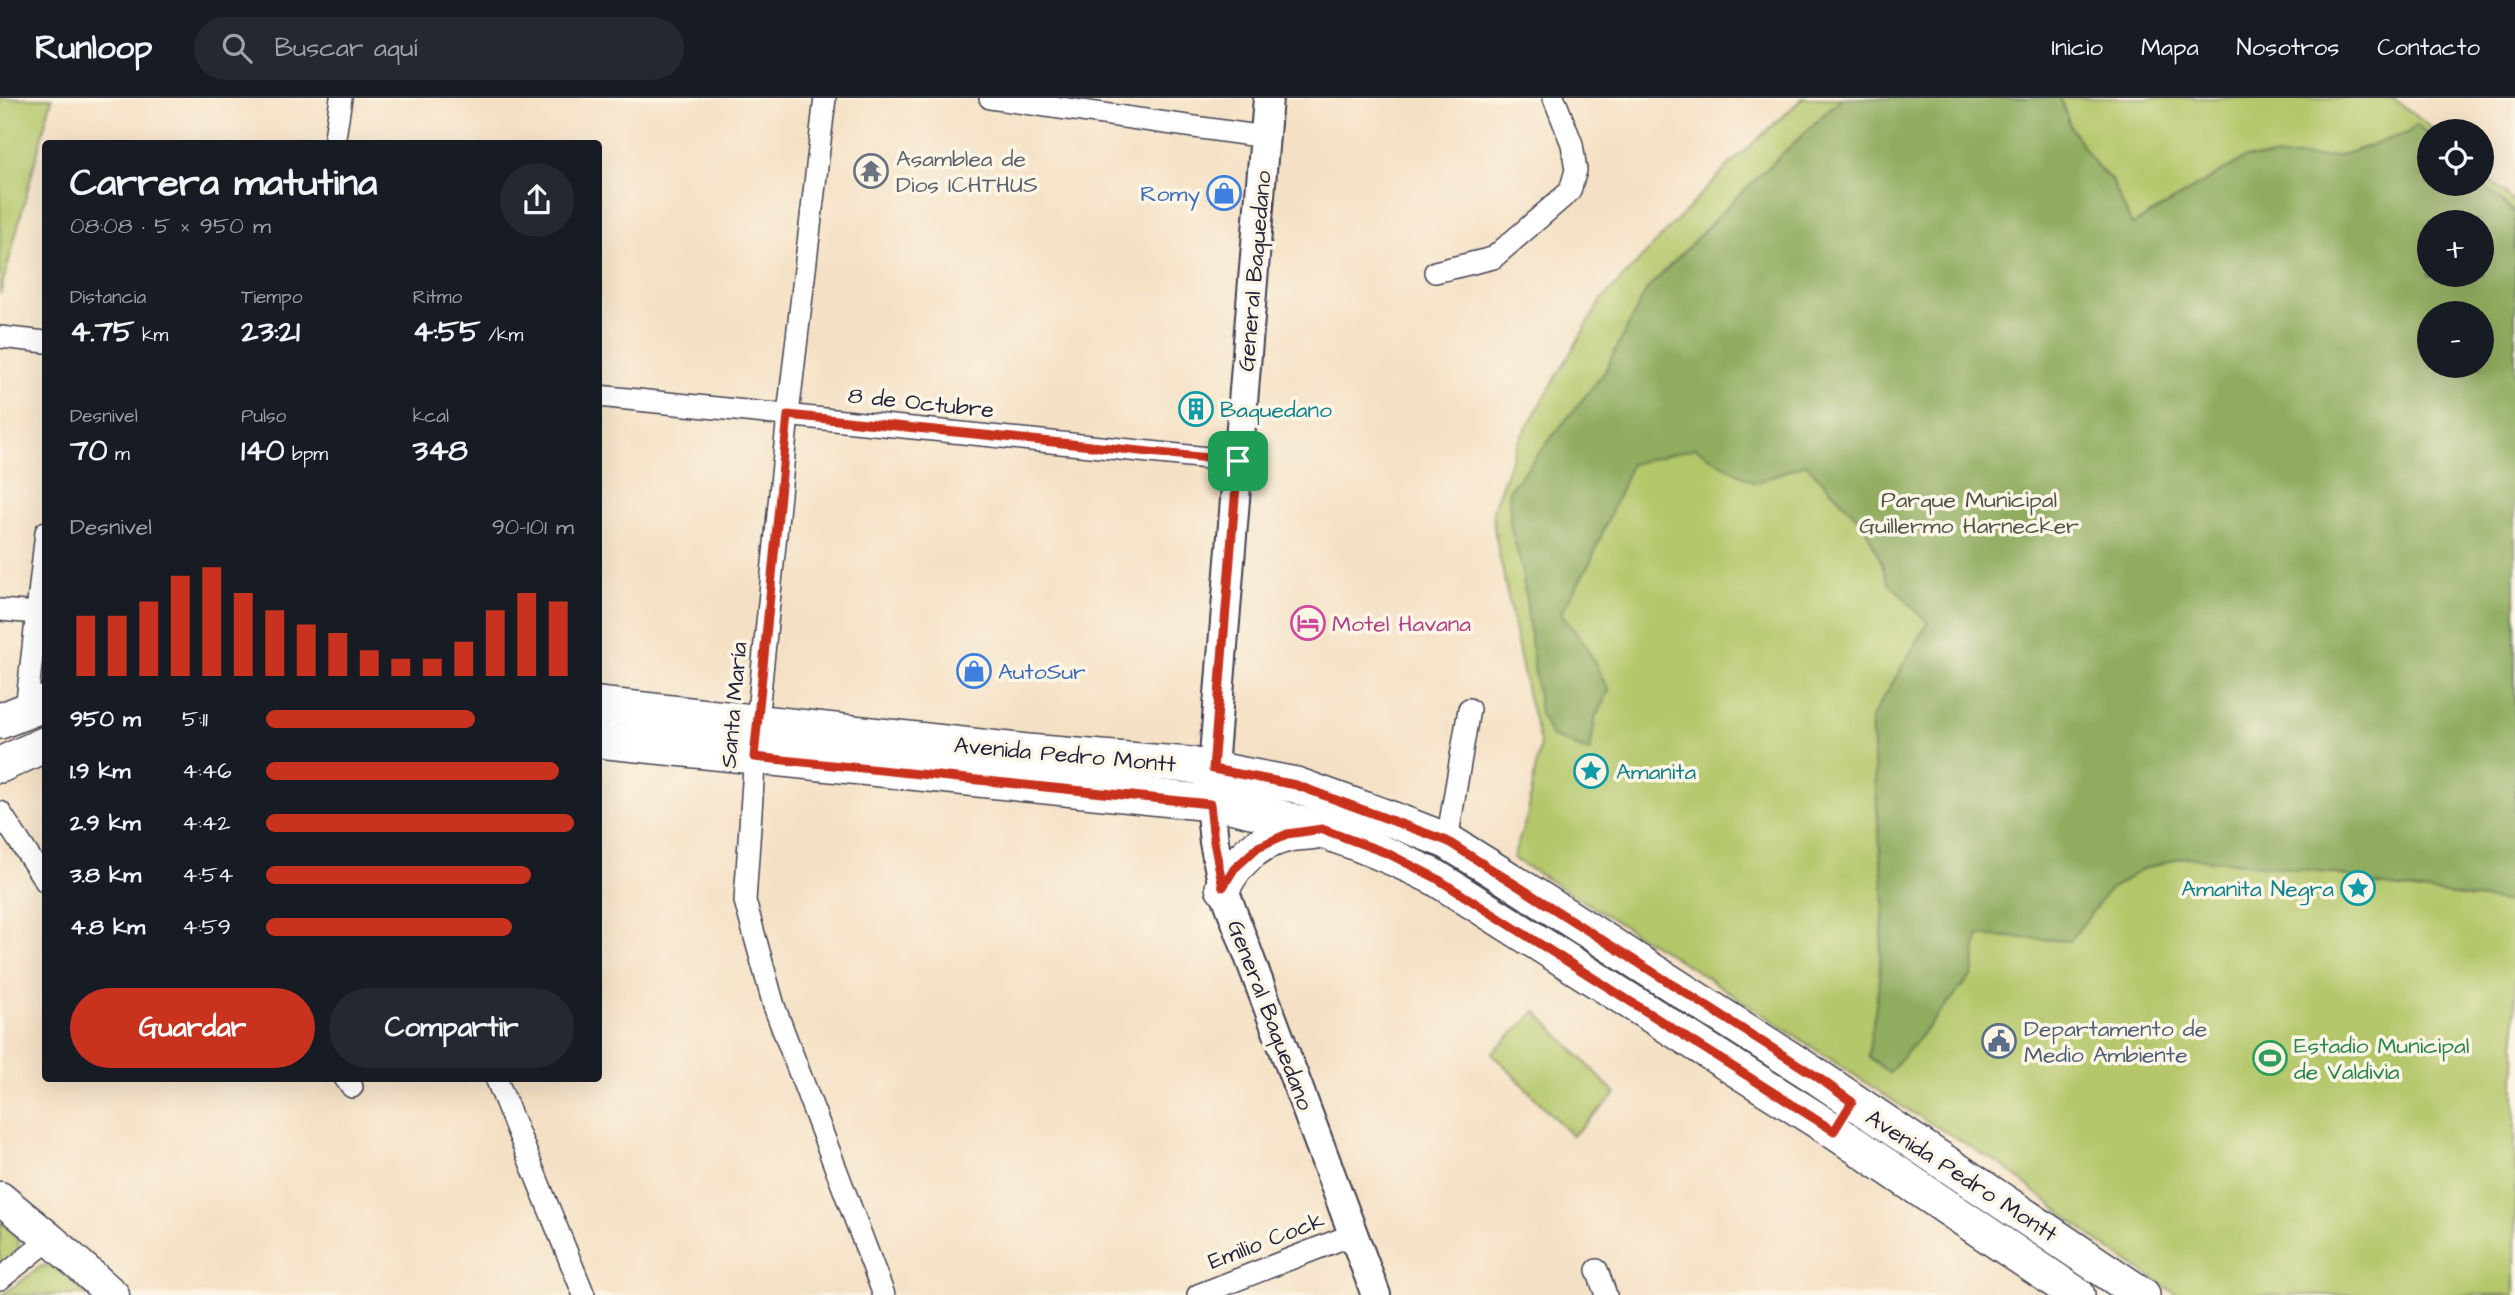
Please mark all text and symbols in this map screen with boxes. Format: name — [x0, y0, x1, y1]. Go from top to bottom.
search box — [194, 17, 684, 80]
text: Runloop — [35, 25, 152, 71]
icon: search — [218, 29, 256, 67]
text: Buscar aquí — [274, 30, 417, 66]
text: Inicio — [2051, 31, 2103, 65]
text: Mapa — [2141, 31, 2199, 65]
text: Nosotros — [2237, 31, 2339, 65]
text: Contacto — [2377, 31, 2480, 65]
map controls — [2417, 119, 2494, 378]
button: locate — [2417, 119, 2494, 196]
place label: Asamblea de Dios ICHTHUS — [896, 143, 1038, 201]
temple icon: Asamblea de Dios ICHTHUS — [852, 152, 890, 190]
text: Carrera matutina — [70, 158, 377, 210]
button: share — [500, 163, 574, 237]
street label: General Baquedano — [1230, 169, 1280, 373]
shop icon: Romy — [1205, 174, 1243, 212]
place label: Romy — [1140, 178, 1200, 211]
text: 08:08 · 5 × 950 m — [70, 210, 271, 242]
button: + — [2417, 210, 2494, 287]
text: Distancia — [70, 284, 146, 311]
text: Tiempo — [241, 284, 302, 311]
text: Ritmo — [413, 284, 462, 311]
button: − — [2417, 301, 2494, 378]
text: 4.75 — [70, 311, 134, 353]
text: 23:21 — [241, 311, 300, 353]
text: 4:55 — [413, 311, 481, 353]
text: km — [134, 322, 168, 349]
text: /km — [481, 322, 523, 349]
street label: 8 de Octubre — [846, 379, 995, 427]
building icon: Baquedano — [1177, 390, 1215, 428]
place label: Baquedano — [1220, 394, 1332, 426]
text: Desnivel — [70, 403, 138, 430]
text: Pulso — [241, 403, 286, 430]
text: kcal — [413, 403, 449, 430]
text: 70 — [70, 430, 107, 472]
text: 140 — [241, 430, 285, 472]
text: 348 — [413, 430, 468, 472]
pin — [1208, 431, 1268, 491]
text: m — [107, 441, 130, 468]
text: bpm — [285, 441, 328, 468]
icon: arrive — [1219, 442, 1257, 480]
park label: Parque Municipal Guillermo Harnecker — [1859, 484, 2079, 542]
text: Desnivel — [70, 511, 152, 543]
text: 90–101 m — [492, 511, 574, 543]
hotel icon: Motel Havana — [1289, 604, 1327, 642]
place label: Motel Havana — [1332, 608, 1471, 640]
street label: Santa María — [713, 640, 755, 770]
shop icon: AutoSur — [955, 652, 993, 690]
place label: AutoSur — [998, 656, 1086, 688]
text: 950 m — [70, 703, 141, 735]
text: 5:11 — [182, 703, 208, 735]
street label: Avenida Pedro Montt — [953, 729, 1178, 781]
place icon: Amanita — [1572, 752, 1610, 790]
text: 1.9 km — [70, 755, 131, 787]
text: 4:46 — [182, 755, 232, 787]
place label: Amanita — [1616, 756, 1697, 788]
text: 2.9 km — [70, 807, 141, 839]
text: 4:42 — [182, 807, 230, 839]
text: 3.8 km — [70, 859, 141, 891]
text: 4:54 — [182, 859, 233, 891]
place icon: Amanita Negra — [2339, 869, 2377, 907]
place label: Amanita Negra — [2181, 873, 2334, 906]
text: 4.8 km — [70, 911, 145, 943]
text: 4:59 — [182, 911, 231, 943]
street label: General Baquedano — [1219, 916, 1321, 1115]
button: Guardar — [70, 988, 315, 1068]
button: Compartir — [329, 988, 574, 1068]
place label: Departamento de Medio Ambiente — [2024, 1013, 2207, 1071]
public building icon: Departamento de Medio Ambiente — [1980, 1022, 2018, 1060]
place label: Estadio Municipal de Valdivia — [2294, 1030, 2469, 1088]
sports icon: Estadio Municipal de Valdivia — [2251, 1039, 2289, 1077]
street label: Avenida Pedro Montt — [1859, 1102, 2064, 1250]
street label: Emilio Cock — [1204, 1204, 1329, 1278]

